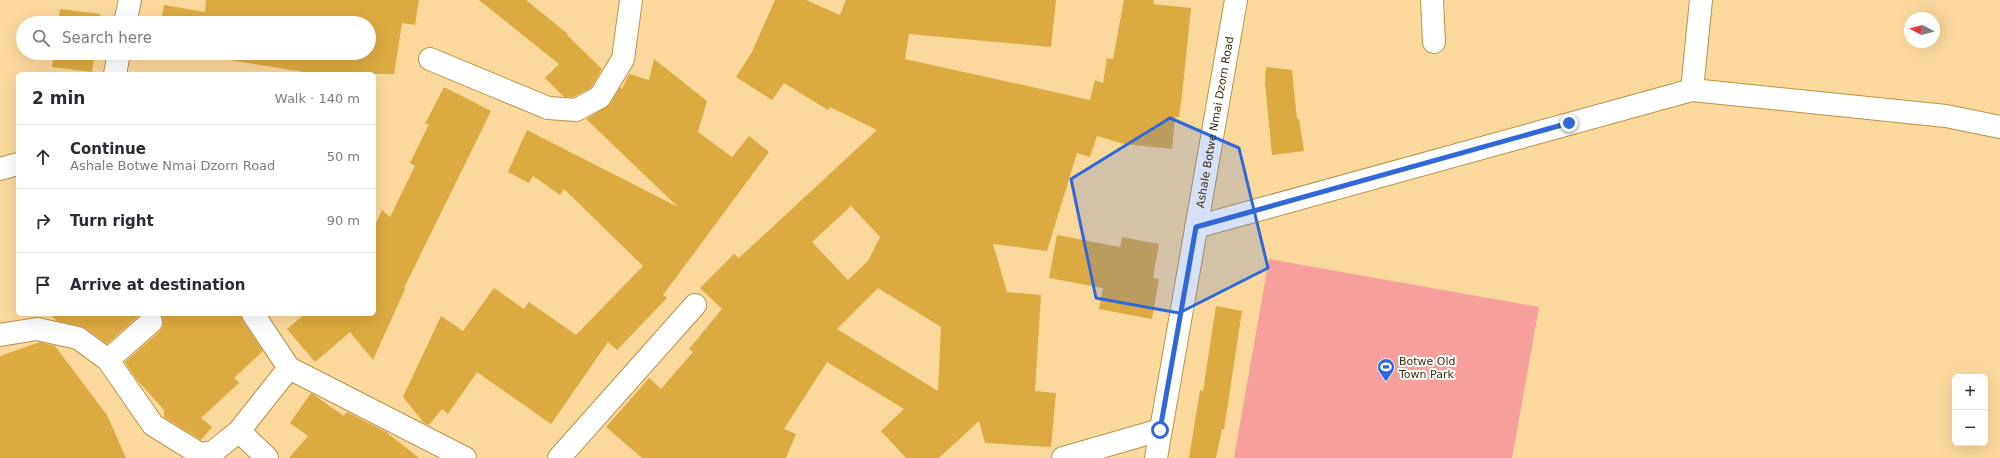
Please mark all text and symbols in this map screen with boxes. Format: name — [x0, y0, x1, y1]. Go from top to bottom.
north arrow — [1904, 12, 1940, 48]
search box — [16, 16, 376, 60]
icon: search — [30, 27, 52, 49]
text: Search here — [62, 29, 152, 47]
street label: Ashale Botwe Nmai Dzorn Road — [1193, 35, 1236, 209]
text: 2 min — [32, 88, 85, 108]
text: Walk · 140 m — [275, 91, 360, 106]
route end — [1560, 114, 1578, 132]
text: Continue — [70, 140, 146, 158]
icon: ahead — [32, 146, 54, 168]
text: 50 m — [327, 149, 360, 164]
text: Ashale Botwe Nmai Dzorn Road — [70, 158, 275, 173]
icon: right — [32, 210, 54, 232]
text: Turn right — [70, 212, 154, 230]
text: 90 m — [327, 213, 360, 228]
icon: arrive — [32, 274, 54, 296]
text: Arrive at destination — [70, 276, 245, 294]
place label: Botwe Old Town Park — [1398, 355, 1456, 381]
sports icon: Botwe Old Town Park — [1376, 357, 1396, 382]
map controls — [1952, 374, 1988, 446]
button: + — [1952, 374, 1988, 410]
button: − — [1952, 410, 1988, 446]
route start — [1151, 421, 1169, 439]

